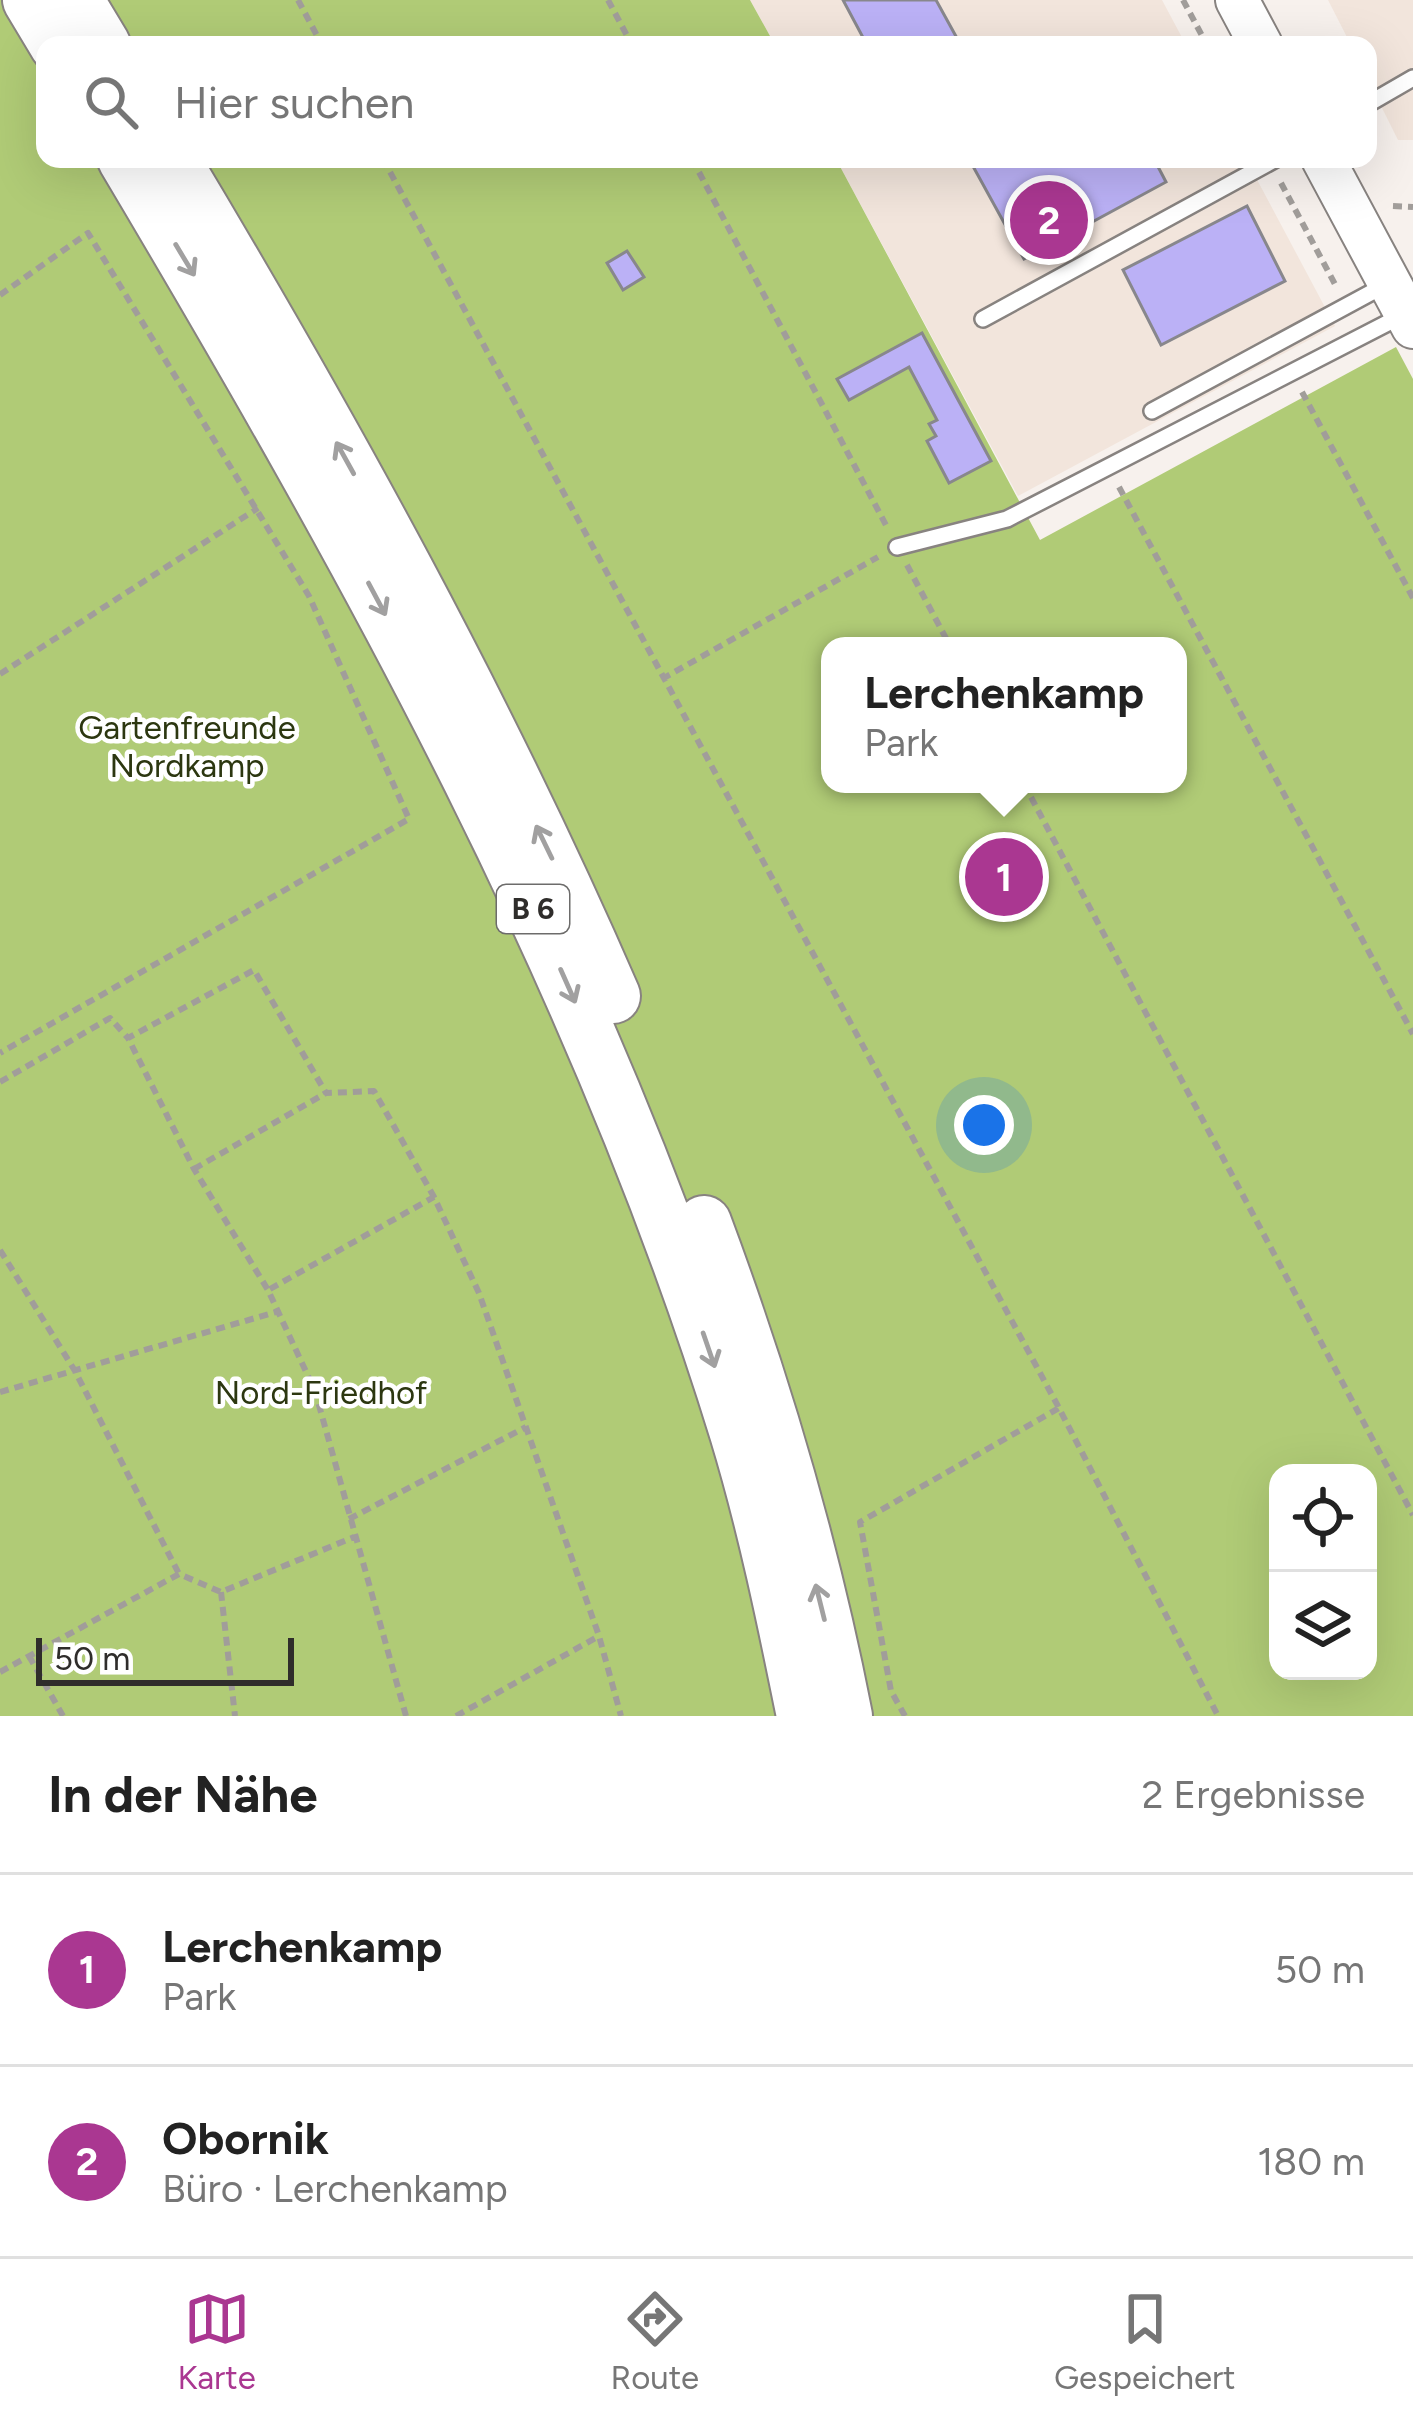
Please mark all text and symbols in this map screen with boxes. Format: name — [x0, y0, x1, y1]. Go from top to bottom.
search box — [36, 36, 1377, 168]
icon: search — [78, 69, 144, 135]
text: Hier suchen — [174, 75, 414, 129]
pin: 2 — [1010, 175, 1088, 265]
one-way arrow — [173, 242, 197, 277]
one-way arrow — [333, 442, 356, 477]
one-way arrow — [367, 580, 390, 616]
popup — [821, 637, 1187, 793]
text: Lerchenkamp — [864, 665, 1144, 719]
park label: Gartenfreunde Nordkamp — [78, 708, 296, 785]
text: Park — [864, 719, 938, 766]
one-way arrow — [532, 825, 554, 861]
pin: 1 — [965, 832, 1043, 922]
road number: B 6 — [497, 885, 569, 933]
one-way arrow — [558, 967, 580, 1003]
your location — [954, 1095, 1014, 1155]
one-way arrow — [700, 1331, 721, 1368]
park label: Nord-Friedhof — [215, 1373, 428, 1412]
map controls — [1269, 1464, 1377, 1680]
button: locate — [1269, 1464, 1377, 1572]
button: layers — [1269, 1572, 1377, 1680]
one-way arrow — [808, 1583, 830, 1621]
scale bar — [36, 1632, 294, 1685]
text: 50 m — [54, 1639, 130, 1678]
text: In der Nähe — [48, 1764, 318, 1825]
text: 2 Ergebnisse — [1142, 1771, 1365, 1818]
text: Lerchenkamp — [162, 1919, 442, 1973]
text: 1 — [79, 1946, 95, 1993]
text: 50 m — [1275, 1946, 1365, 1993]
text: Park — [162, 1973, 236, 2020]
text: Obornik — [162, 2111, 329, 2165]
text: 2 — [76, 2138, 98, 2185]
text: 180 m — [1257, 2138, 1365, 2185]
text: Büro · Lerchenkamp — [162, 2165, 508, 2212]
tab: Karte — [177, 2286, 256, 2397]
tab: Route — [611, 2286, 699, 2397]
tab: Gespeichert — [1054, 2286, 1236, 2397]

